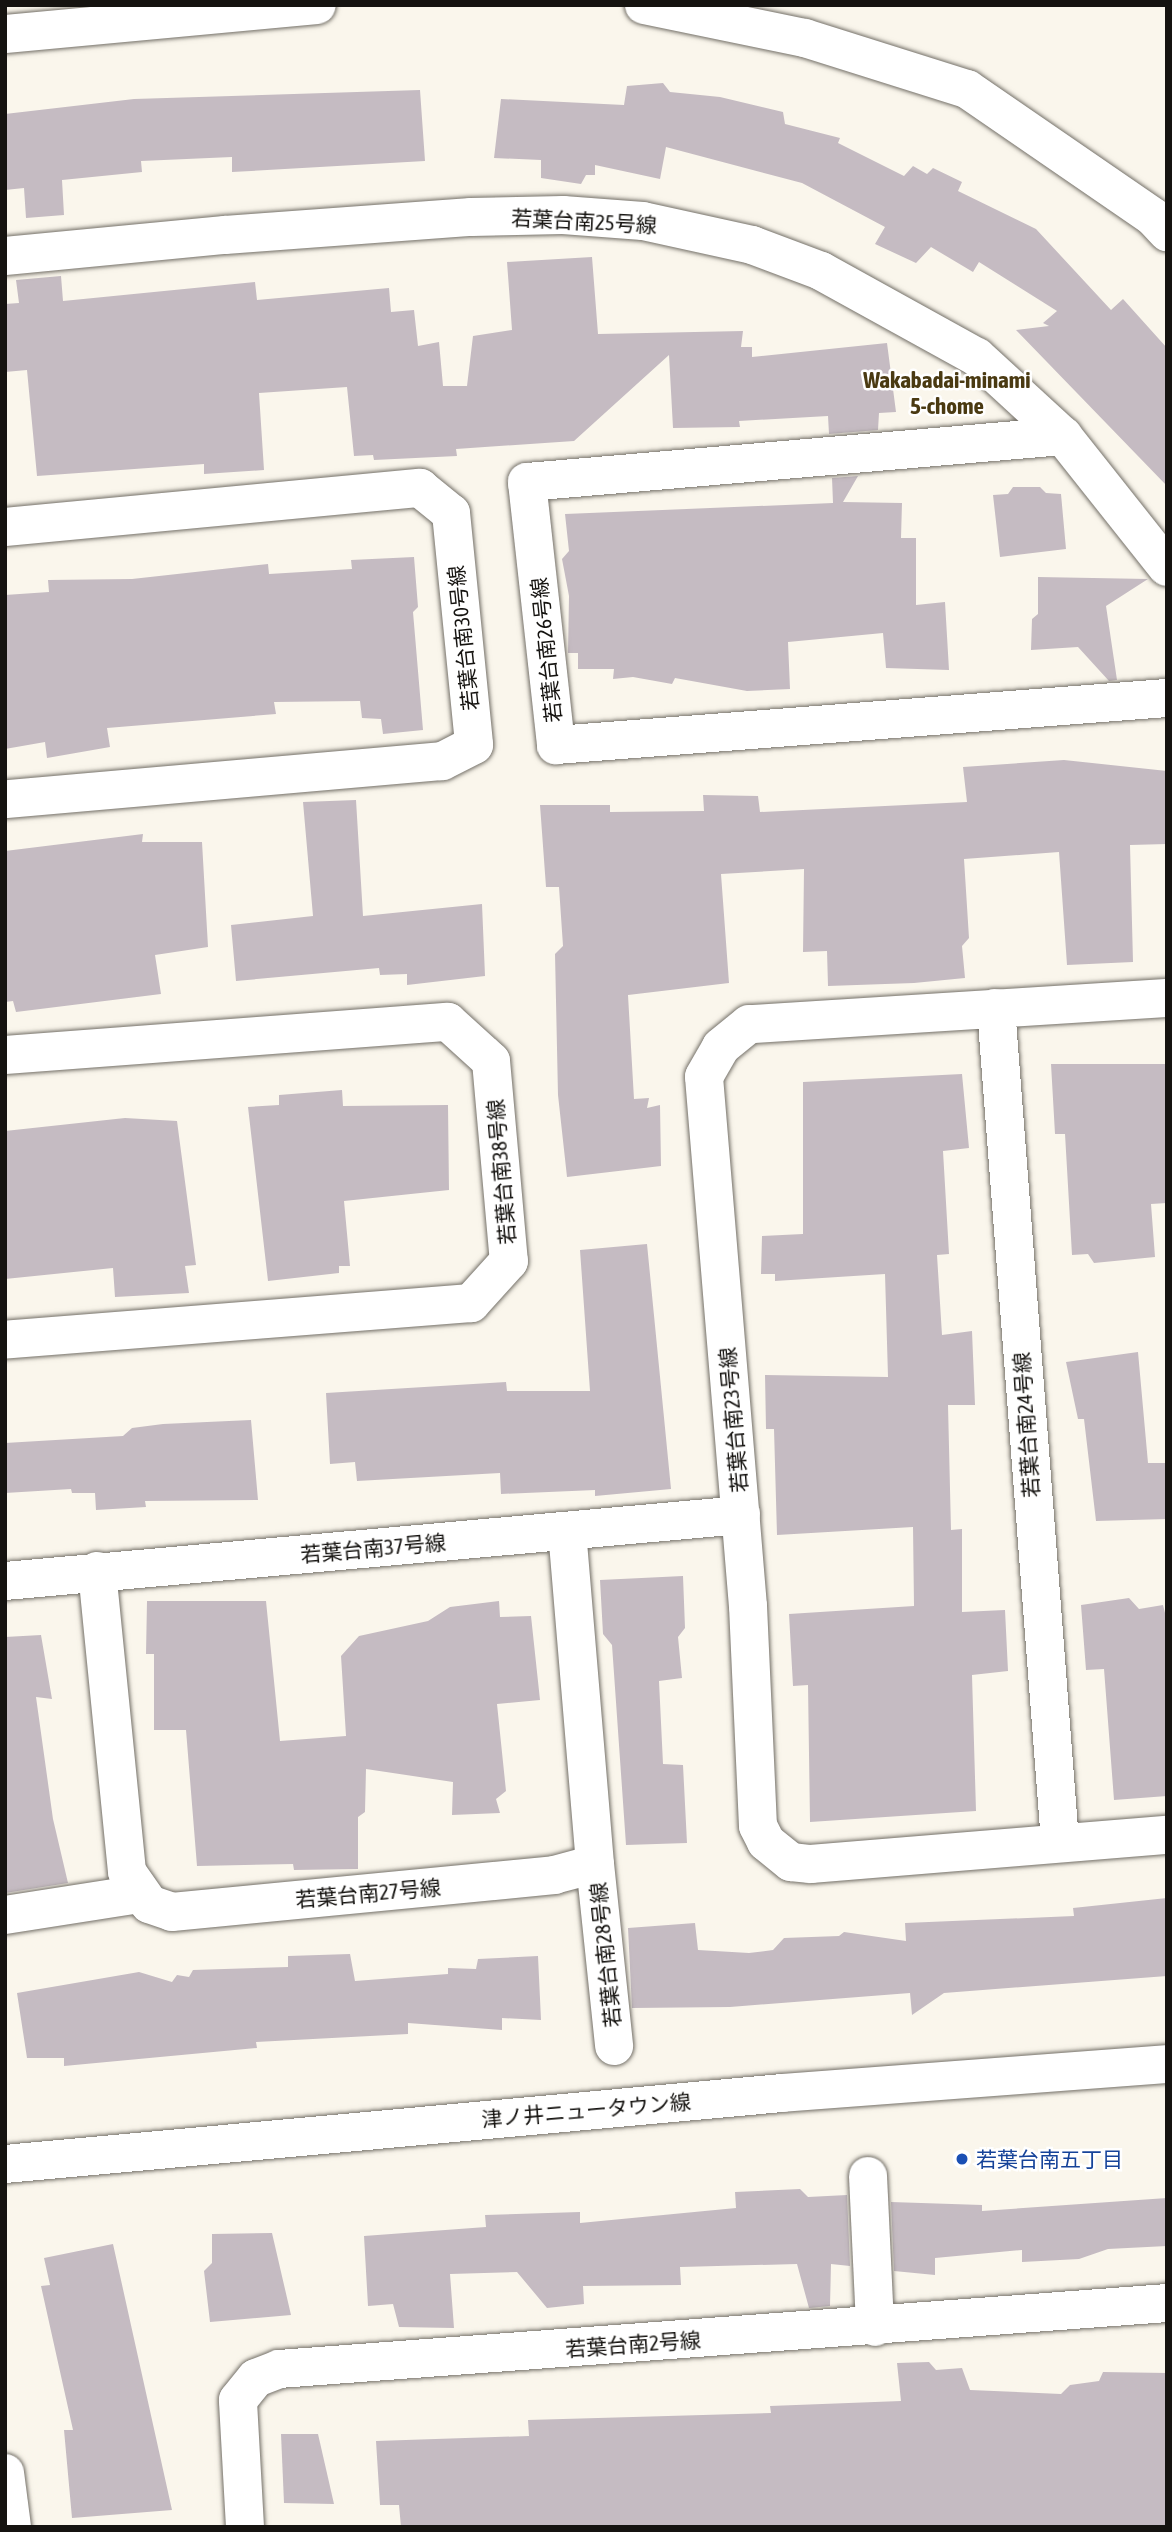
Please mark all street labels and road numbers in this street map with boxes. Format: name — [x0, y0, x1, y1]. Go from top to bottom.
street label: 若葉台南25号線 — [511, 205, 657, 237]
street label: 若葉台南30号線 — [443, 564, 483, 712]
street label: 若葉台南26号線 — [526, 576, 566, 724]
street label: 若葉台南38号線 — [482, 1098, 520, 1246]
street label: 若葉台南23号線 — [714, 1346, 752, 1494]
street label: 若葉台南24号線 — [1008, 1351, 1044, 1499]
street label: 若葉台南37号線 — [299, 1529, 447, 1567]
street label: 若葉台南27号線 — [294, 1874, 442, 1912]
street label: 若葉台南28号線 — [585, 1881, 625, 2029]
street label: 津ノ井ニュータウン線 — [480, 2088, 692, 2132]
street label: 若葉台南2号線 — [564, 2327, 702, 2361]

